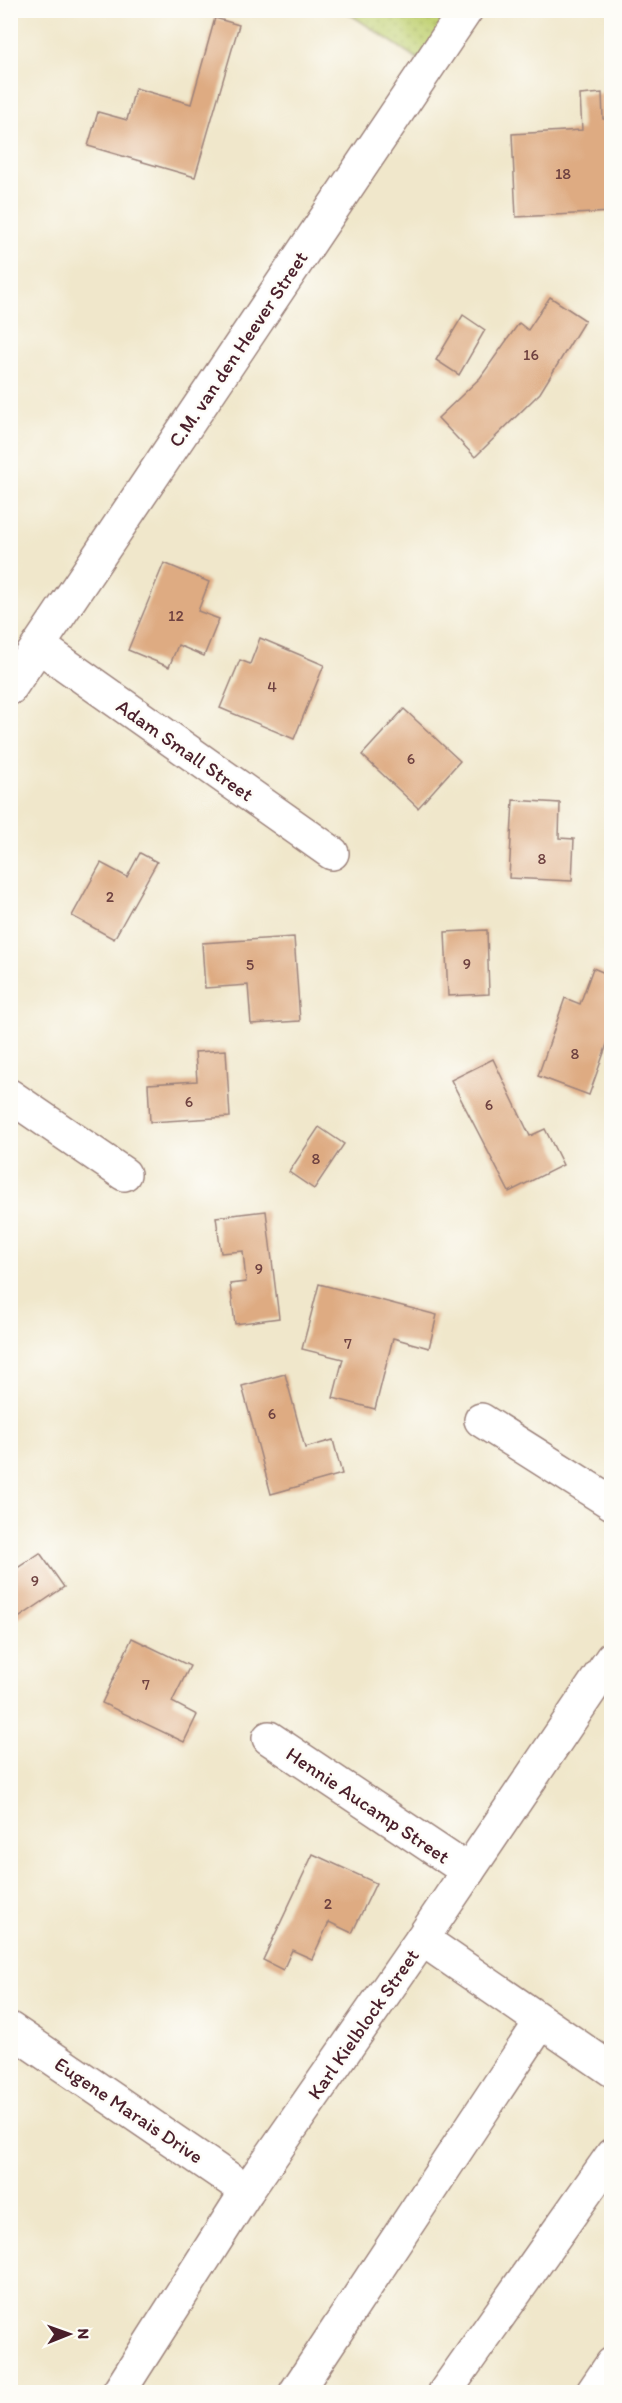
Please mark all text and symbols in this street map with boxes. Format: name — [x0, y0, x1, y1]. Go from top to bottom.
house number: 18 — [555, 164, 571, 183]
street label: C.M. van den Heever Street — [163, 246, 313, 452]
house number: 16 — [523, 345, 539, 364]
house number: 12 — [168, 606, 185, 625]
house number: 4 — [267, 677, 277, 696]
street label: Adam Small Street — [112, 694, 259, 807]
house number: 6 — [407, 749, 415, 768]
house number: 8 — [538, 849, 547, 868]
house number: 2 — [106, 887, 115, 906]
house number: 9 — [463, 954, 471, 973]
house number: 5 — [246, 955, 254, 974]
house number: 8 — [571, 1044, 580, 1063]
house number: 6 — [185, 1092, 193, 1111]
house number: 6 — [485, 1095, 493, 1114]
house number: 8 — [312, 1149, 321, 1168]
house number: 9 — [255, 1259, 263, 1278]
house number: 7 — [344, 1334, 352, 1353]
house number: 6 — [268, 1404, 276, 1423]
house number: 9 — [31, 1571, 39, 1590]
house number: 7 — [142, 1675, 150, 1694]
street label: Hennie Aucamp Street — [282, 1741, 455, 1869]
house number: 2 — [324, 1894, 333, 1913]
street label: Karl Kielblock Street — [302, 1944, 424, 2104]
street label: Eugene Marais Drive — [50, 2052, 208, 2168]
north arrow — [39, 2304, 99, 2364]
text: N — [74, 2328, 93, 2339]

